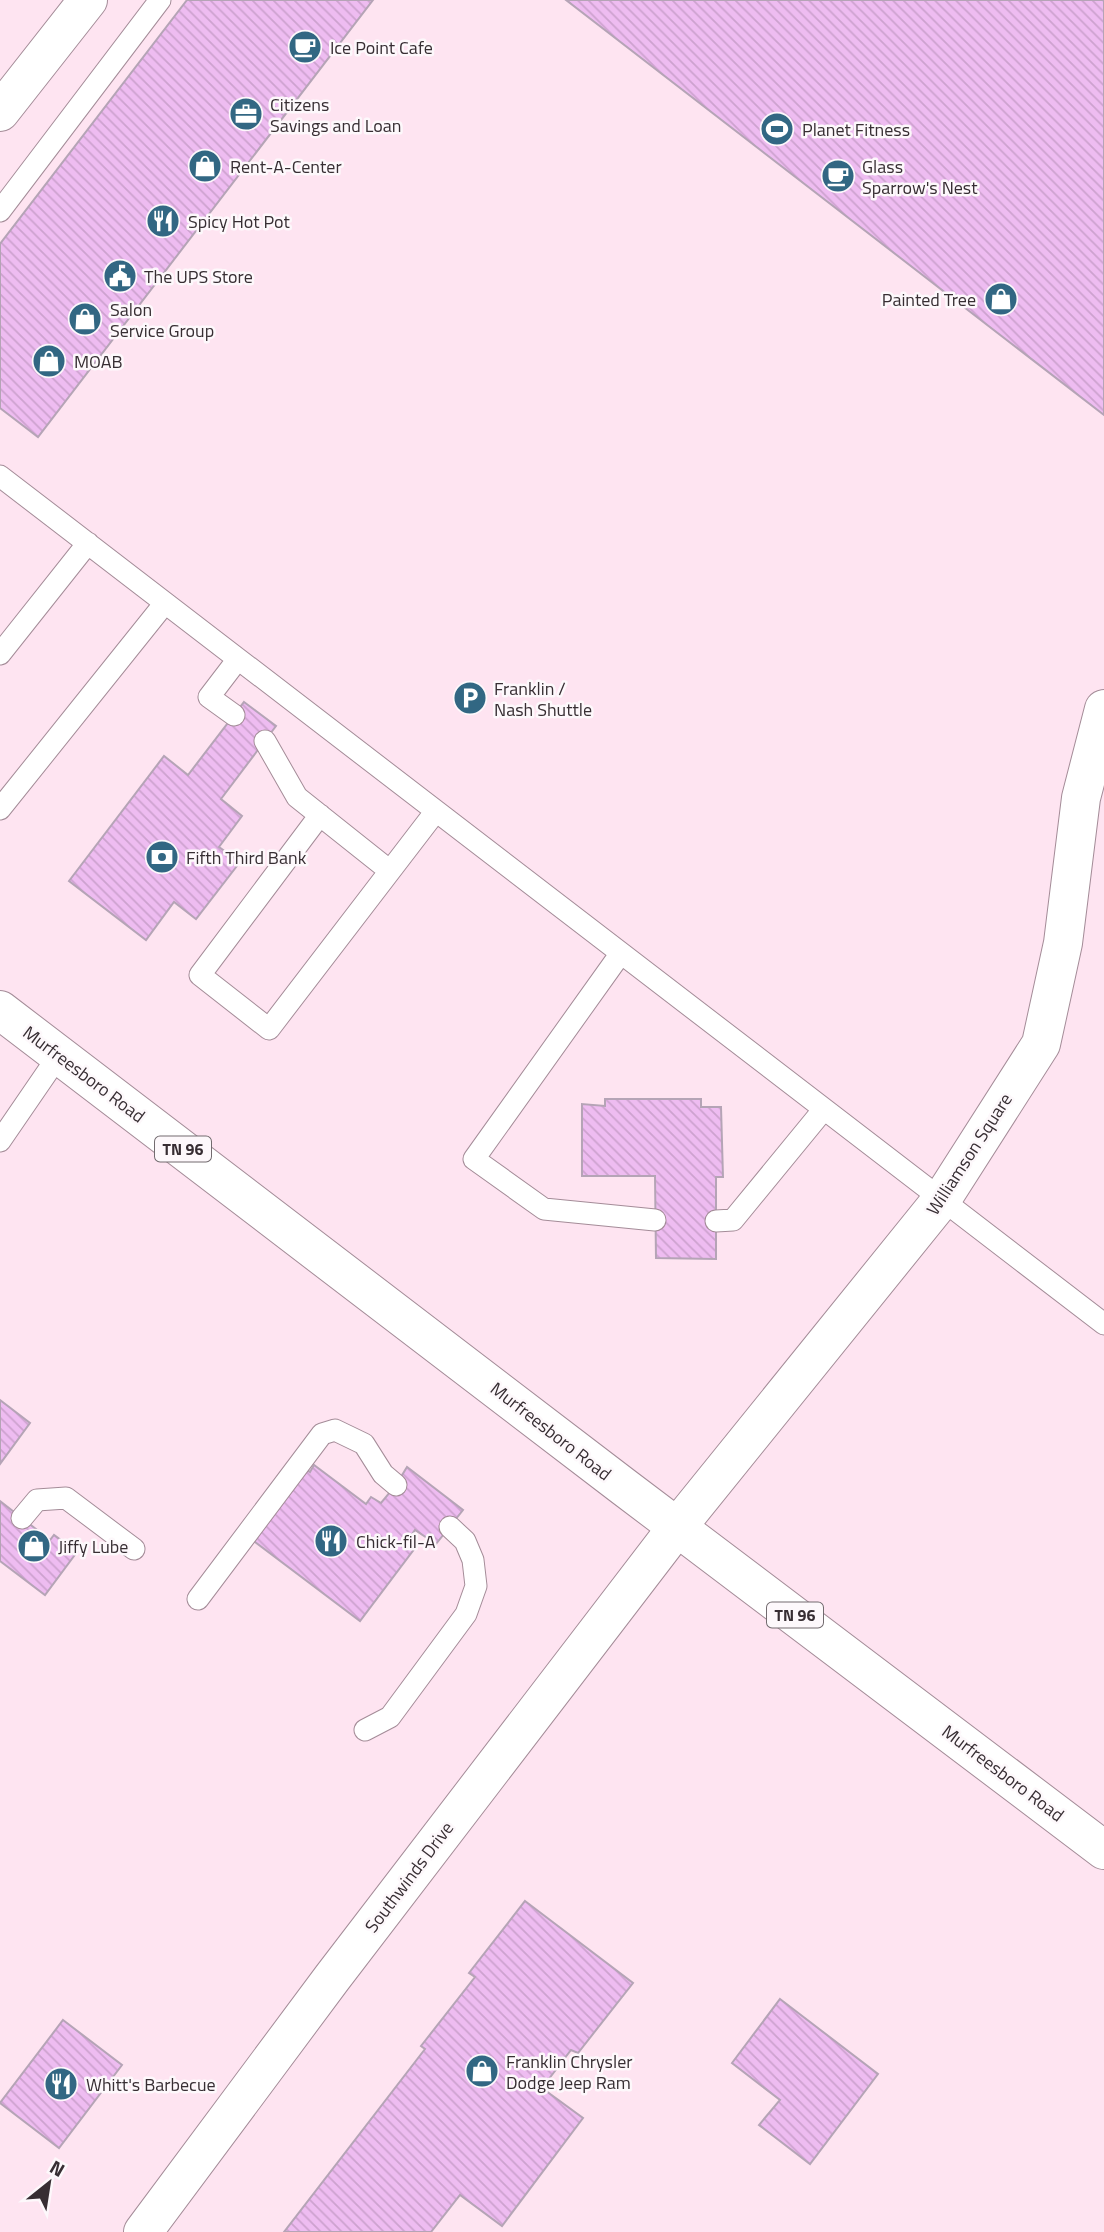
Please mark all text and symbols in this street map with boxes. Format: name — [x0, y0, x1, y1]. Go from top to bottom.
cafe icon: Ice Point Cafe — [286, 28, 324, 66]
place label: Ice Point Cafe — [330, 34, 433, 61]
place label: Citizens Savings and Loan — [270, 91, 401, 139]
office icon: Citizens Savings and Loan — [227, 95, 265, 133]
sports icon: Planet Fitness — [758, 110, 796, 148]
place label: Planet Fitness — [802, 116, 910, 143]
shop icon: Rent-A-Center — [186, 147, 224, 185]
place label: Rent-A-Center — [230, 153, 342, 180]
place label: Glass Sparrow's Nest — [862, 153, 978, 201]
cafe icon: Glass Sparrow's Nest — [819, 157, 857, 195]
restaurant icon: Spicy Hot Pot — [144, 202, 182, 240]
place label: Spicy Hot Pot — [188, 208, 290, 235]
public building icon: The UPS Store — [101, 257, 139, 295]
place label: The UPS Store — [144, 263, 253, 290]
shop icon: Painted Tree — [982, 280, 1020, 318]
place label: Painted Tree — [882, 286, 976, 313]
place label: Salon Service Group — [110, 296, 214, 344]
shop icon: Salon Service Group — [66, 300, 104, 338]
shop icon: MOAB — [30, 342, 68, 380]
place label: MOAB — [74, 348, 123, 375]
place label: Franklin / Nash Shuttle — [494, 675, 592, 723]
parking icon: Franklin / Nash Shuttle — [451, 679, 489, 717]
bank icon: Fifth Third Bank — [143, 838, 181, 876]
place label: Fifth Third Bank — [186, 844, 307, 871]
street label: Murfreesboro Road — [17, 1019, 151, 1129]
street label: Williamson Square — [919, 1088, 1019, 1220]
road number: TN 96 — [155, 1136, 211, 1162]
street label: Murfreesboro Road — [485, 1375, 617, 1487]
restaurant icon: Chick-fil-A — [312, 1522, 350, 1560]
shop icon: Jiffy Lube — [15, 1527, 53, 1565]
place label: Chick-fil-A — [356, 1528, 436, 1555]
place label: Jiffy Lube — [58, 1533, 128, 1560]
road number: TN 96 — [767, 1602, 823, 1628]
street label: Murfreesboro Road — [936, 1718, 1070, 1828]
street label: Southwinds Drive — [358, 1816, 460, 1938]
place label: Franklin Chrysler Dodge Jeep Ram — [506, 2048, 632, 2096]
shop icon: Franklin Chrysler Dodge Jeep Ram — [463, 2052, 501, 2090]
restaurant icon: Whitt's Barbecue — [42, 2065, 80, 2103]
place label: Whitt's Barbecue — [86, 2071, 216, 2098]
north arrow — [14, 2148, 84, 2218]
text: N — [45, 2152, 71, 2184]

